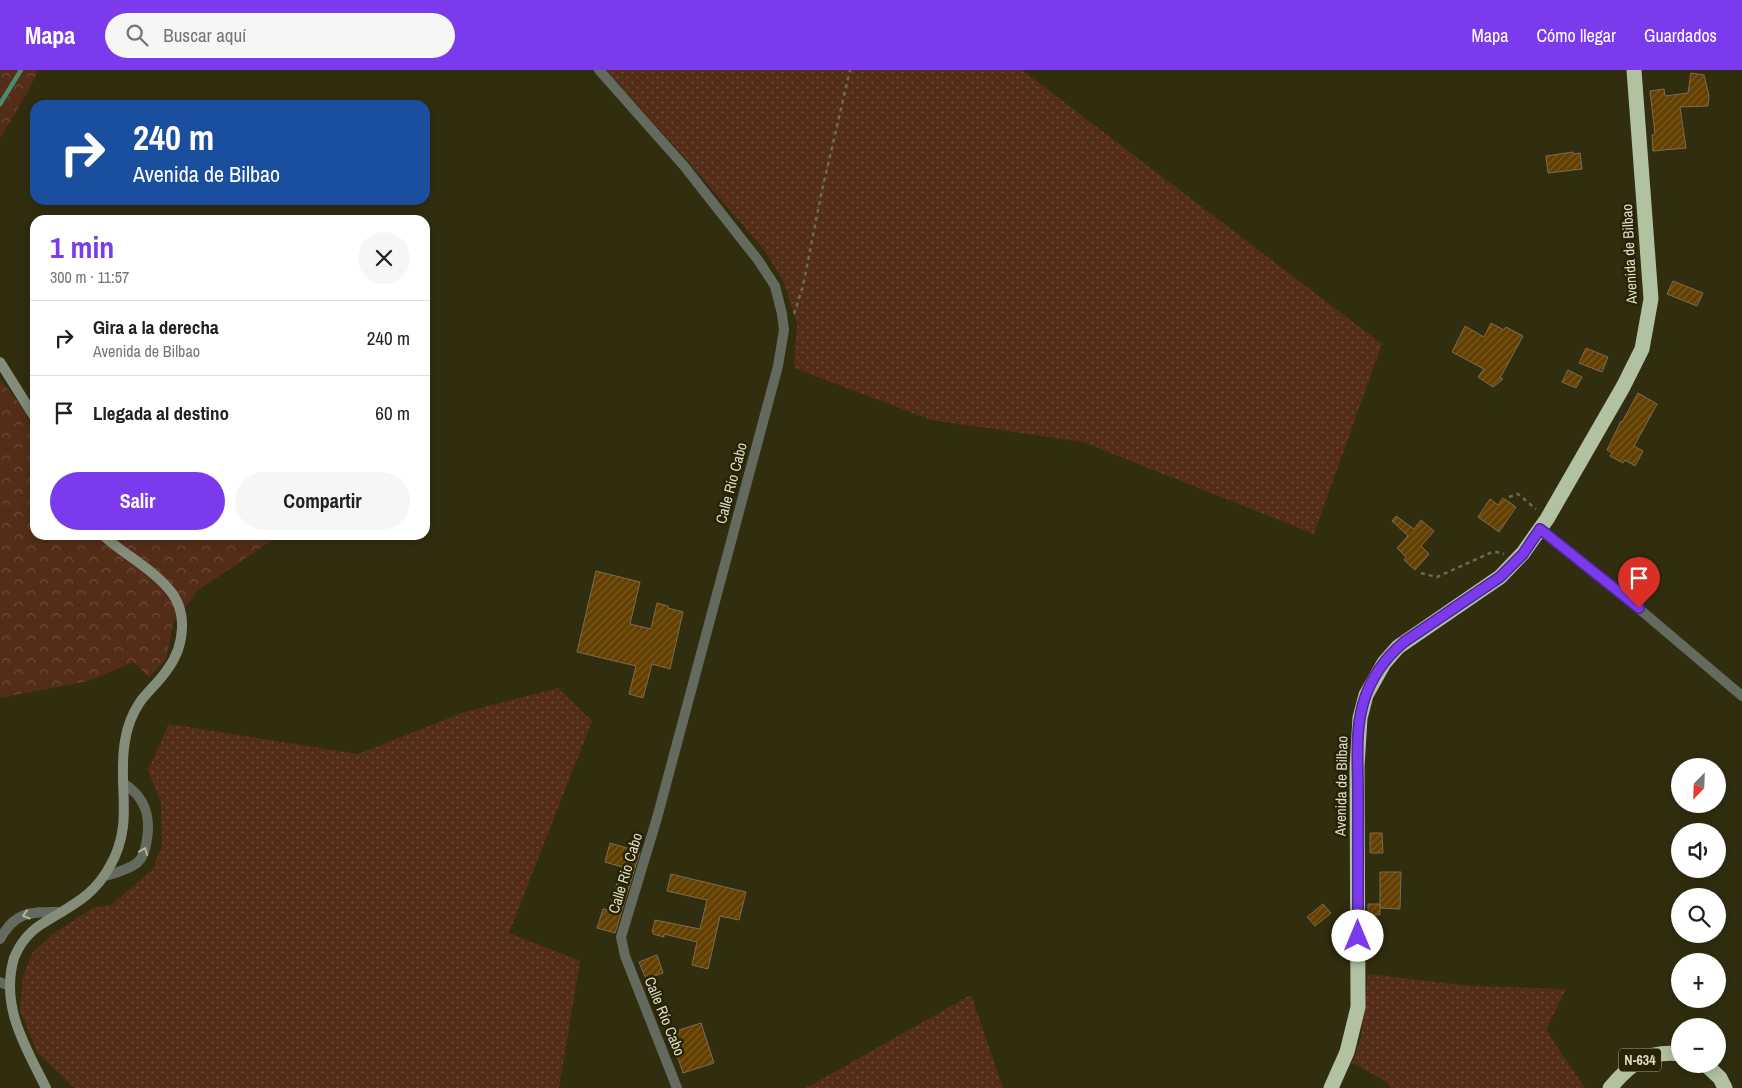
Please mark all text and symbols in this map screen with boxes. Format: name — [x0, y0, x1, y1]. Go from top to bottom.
search box — [105, 13, 455, 58]
text: Mapa — [25, 19, 75, 51]
icon: search — [123, 21, 151, 49]
text: Buscar aquí — [163, 22, 246, 48]
text: Mapa — [1471, 23, 1508, 48]
text: Cómo llegar — [1536, 23, 1616, 48]
text: Guardados — [1644, 23, 1717, 48]
text: 240 m — [133, 114, 214, 161]
icon: right — [50, 120, 115, 185]
text: Avenida de Bilbao — [133, 159, 280, 189]
street label: Avenida de Bilbao — [1616, 203, 1642, 306]
text: 1 min — [50, 227, 114, 267]
button: close — [358, 232, 410, 284]
text: 300 m · 11:57 — [50, 266, 129, 288]
text: Gira a la derecha — [93, 314, 219, 340]
icon: right — [50, 324, 78, 352]
text: 240 m — [367, 325, 410, 351]
text: Avenida de Bilbao — [93, 340, 200, 362]
icon: arrive — [50, 399, 78, 427]
text: Llegada al destino — [93, 400, 229, 426]
text: 60 m — [375, 400, 410, 426]
street label: Calle Rio Cabo — [710, 440, 752, 526]
button: Salir — [50, 472, 225, 530]
button: Compartir — [235, 472, 410, 530]
pin — [1618, 557, 1660, 608]
icon: arrive — [1625, 564, 1653, 592]
street label: Avenida de Bilbao — [1330, 736, 1352, 837]
north arrow — [1671, 758, 1726, 812]
map controls — [1671, 758, 1726, 1073]
button: sound — [1671, 823, 1726, 878]
street label: Calle Rio Cabo — [603, 830, 647, 916]
one-way arrow — [137, 847, 148, 856]
button: search — [1671, 888, 1726, 943]
one-way arrow — [22, 909, 31, 919]
position arrow — [1331, 909, 1383, 961]
button: + — [1671, 953, 1726, 1008]
street label: Calle Río Cabo — [640, 973, 690, 1059]
button: − — [1671, 1018, 1726, 1073]
road number: N-634 — [1619, 1048, 1661, 1072]

